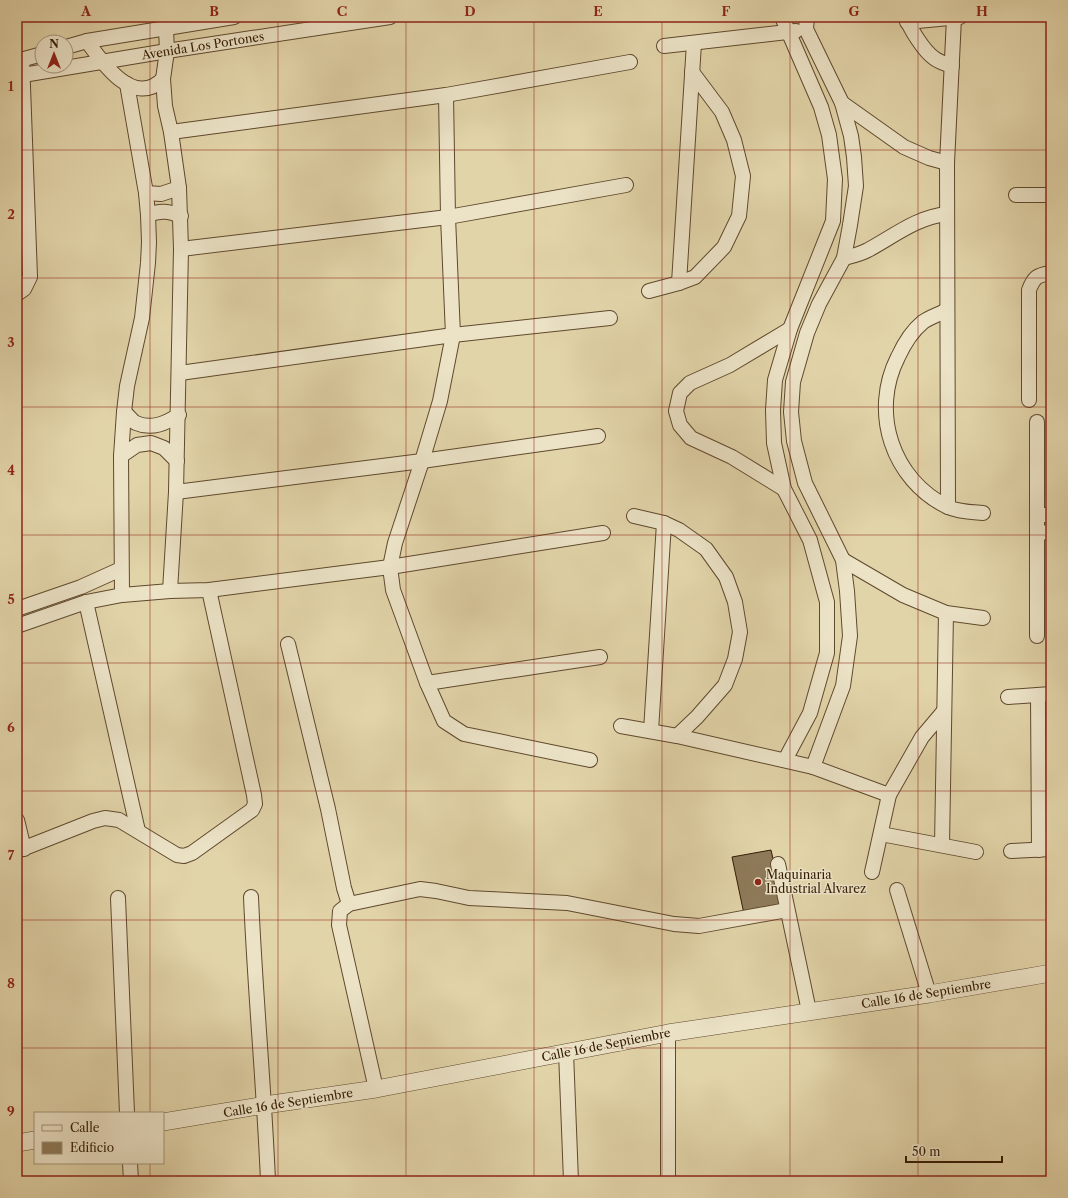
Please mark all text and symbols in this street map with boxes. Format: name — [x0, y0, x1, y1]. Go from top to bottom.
text: A — [80, 3, 92, 19]
text: B — [209, 3, 219, 19]
text: C — [337, 3, 347, 19]
text: D — [464, 3, 476, 19]
text: E — [593, 3, 603, 19]
text: F — [722, 3, 731, 19]
text: G — [848, 3, 860, 19]
text: H — [976, 3, 988, 19]
street label: Avenida Los Portones — [140, 28, 265, 63]
north arrow — [34, 34, 74, 74]
text: N — [49, 37, 59, 51]
text: 1 — [8, 78, 14, 94]
text: 2 — [7, 206, 15, 222]
text: 3 — [7, 334, 15, 350]
text: 4 — [7, 462, 15, 478]
text: 5 — [7, 591, 15, 607]
text: 6 — [7, 719, 15, 735]
text: 7 — [8, 847, 15, 863]
place label: Maquinaria Industrial Alvarez — [766, 867, 866, 896]
marker: Maquinaria Industrial Alvarez — [753, 877, 763, 887]
text: 8 — [7, 975, 15, 991]
street label: Calle 16 de Septiembre — [860, 976, 992, 1011]
street label: Calle 16 de Septiembre — [540, 1025, 672, 1064]
street label: Calle 16 de Septiembre — [222, 1085, 354, 1120]
text: 9 — [7, 1103, 15, 1119]
legend — [34, 1112, 164, 1164]
text: Calle — [70, 1120, 100, 1135]
scale bar — [906, 1138, 1002, 1164]
text: Edificio — [70, 1140, 114, 1155]
text: 50 m — [912, 1144, 941, 1159]

